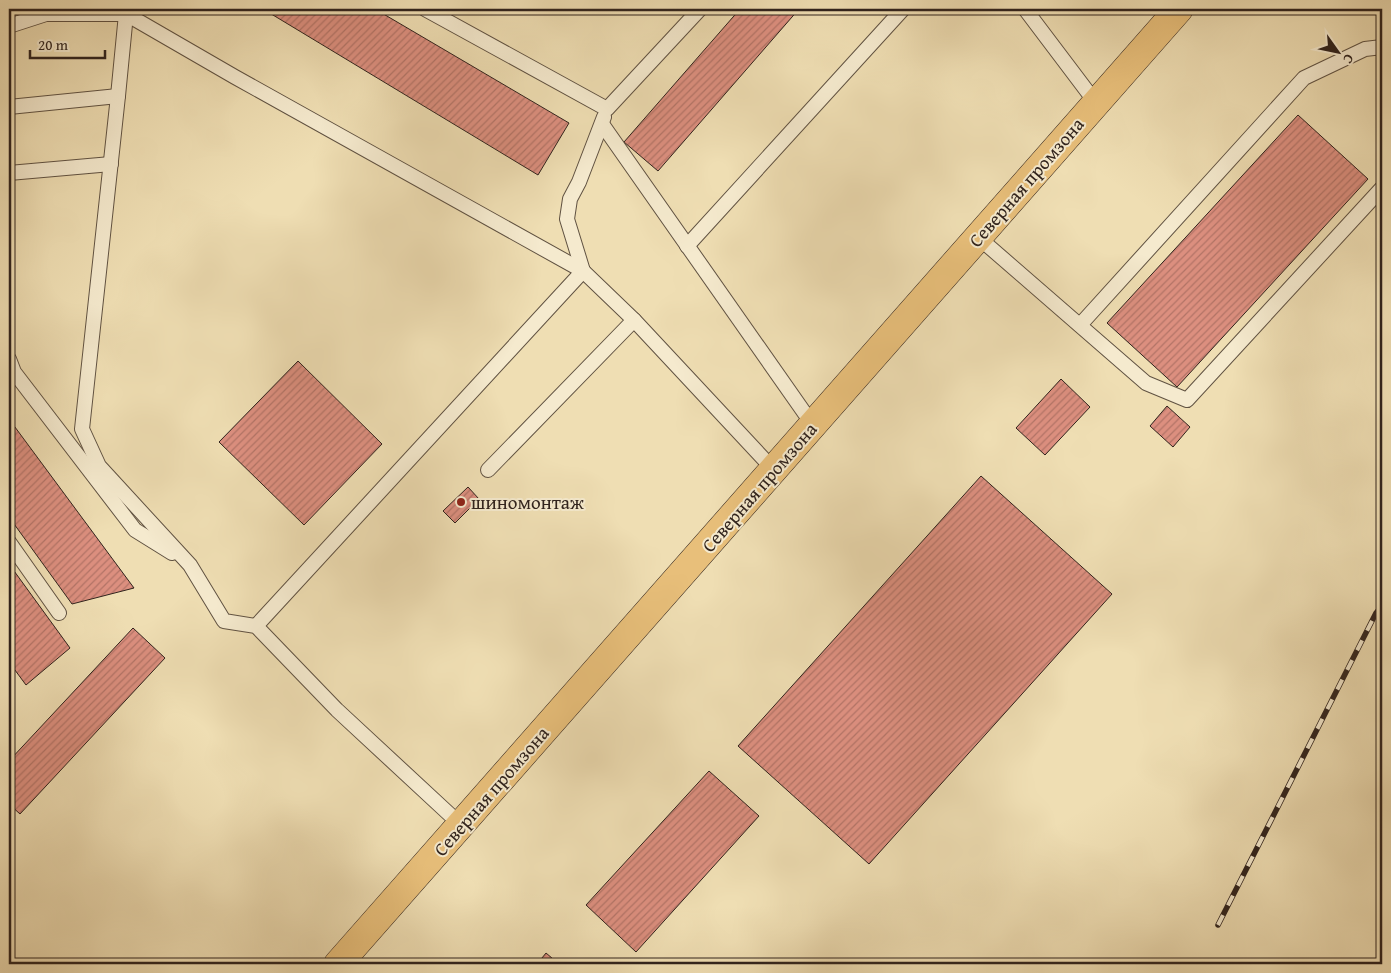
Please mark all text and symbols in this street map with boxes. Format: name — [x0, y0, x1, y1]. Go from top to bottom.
scale bar — [30, 28, 105, 60]
north arrow — [1314, 28, 1364, 78]
text: 20 m — [38, 34, 69, 55]
text: С — [1338, 50, 1359, 68]
street label: Северная промзона — [962, 111, 1090, 253]
street label: Северная промзона — [695, 416, 823, 558]
place label: шиномонтаж — [471, 488, 584, 516]
marker: шиномонтаж — [455, 496, 467, 508]
street label: Северная промзона — [427, 720, 555, 862]

